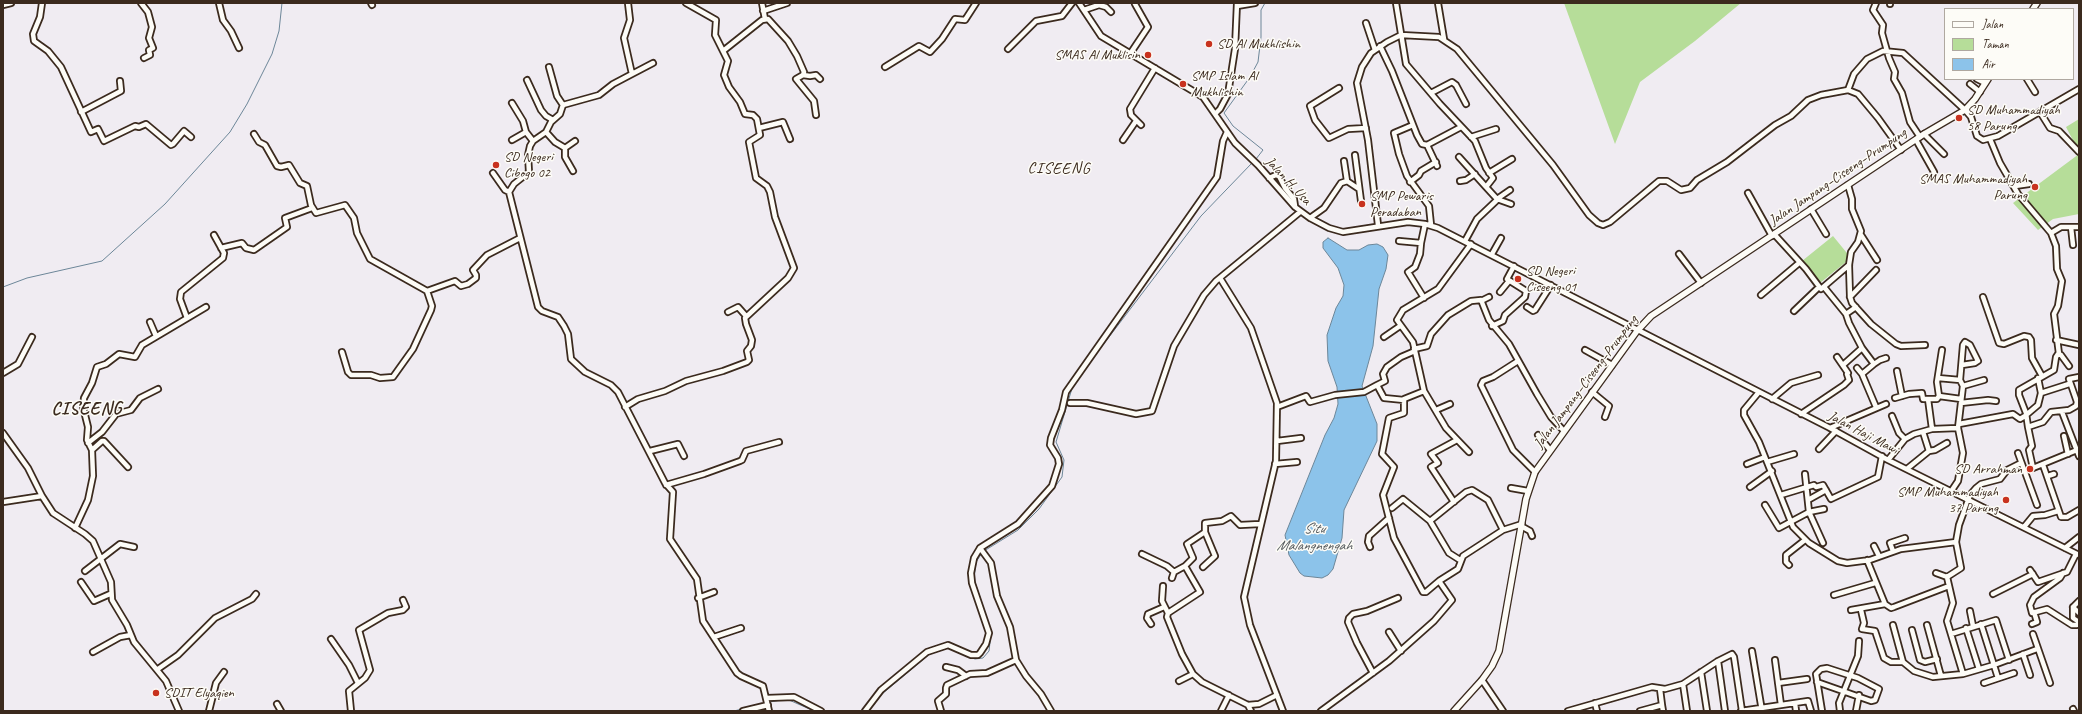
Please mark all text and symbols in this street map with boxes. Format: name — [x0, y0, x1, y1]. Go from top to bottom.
legend — [1944, 8, 2074, 80]
text: Jalan — [1982, 16, 2003, 32]
place label: SD Al Mukhlishin — [1217, 36, 1300, 52]
text: Taman — [1982, 36, 2009, 52]
marker: SD Al Mukhlishin — [1204, 39, 1214, 49]
place label: SMAS Al Muklisin — [1054, 47, 1140, 63]
marker: SMAS Al Muklisin — [1143, 50, 1153, 60]
text: Air — [1982, 56, 1995, 72]
place label: SMP Islam Al Mukhlishin — [1191, 68, 1257, 100]
marker: SMP Islam Al Mukhlishin — [1178, 79, 1188, 89]
place label: SD Muhammadiyah 58 Parung — [1967, 102, 2060, 134]
marker: SD Muhammadiyah 58 Parung — [1954, 113, 1964, 123]
street label: Jalan Jampang–Ciseeng–Prumpung — [1766, 125, 1910, 229]
place label: SD Negeri Cibogo 02 — [504, 149, 553, 182]
street label: Jalan H. Usa — [1261, 153, 1315, 209]
district label: CISEENG — [1028, 159, 1090, 179]
marker: SD Negeri Cibogo 02 — [491, 160, 501, 170]
place label: SMAS Muhammadiyah Parung — [1919, 171, 2027, 204]
marker: SMAS Muhammadiyah Parung — [2030, 182, 2040, 192]
place label: SMP Pewaris Peradaban — [1370, 188, 1433, 220]
marker: SMP Pewaris Peradaban — [1357, 199, 1367, 209]
place label: SD Negeri Ciseeng 01 — [1526, 263, 1576, 296]
marker: SD Negeri Ciseeng 01 — [1513, 274, 1523, 284]
street label: Jalan Jampang–Ciseeng–Prumpung — [1531, 312, 1641, 452]
district label: CISEENG — [52, 398, 122, 420]
street label: Jalan Haji Mawi — [1825, 408, 1901, 458]
place label: SD Arrahman — [1954, 461, 2022, 477]
marker: SD Arrahman — [2025, 464, 2035, 474]
place label: SMP Muhammadiyah 37 Parung — [1897, 484, 1998, 516]
marker: SMP Muhammadiyah 37 Parung — [2001, 495, 2011, 505]
water label: Situ Malangnengah — [1276, 520, 1352, 555]
place label: SDIT Elyaqien — [164, 685, 234, 701]
marker: SDIT Elyaqien — [151, 688, 161, 698]

